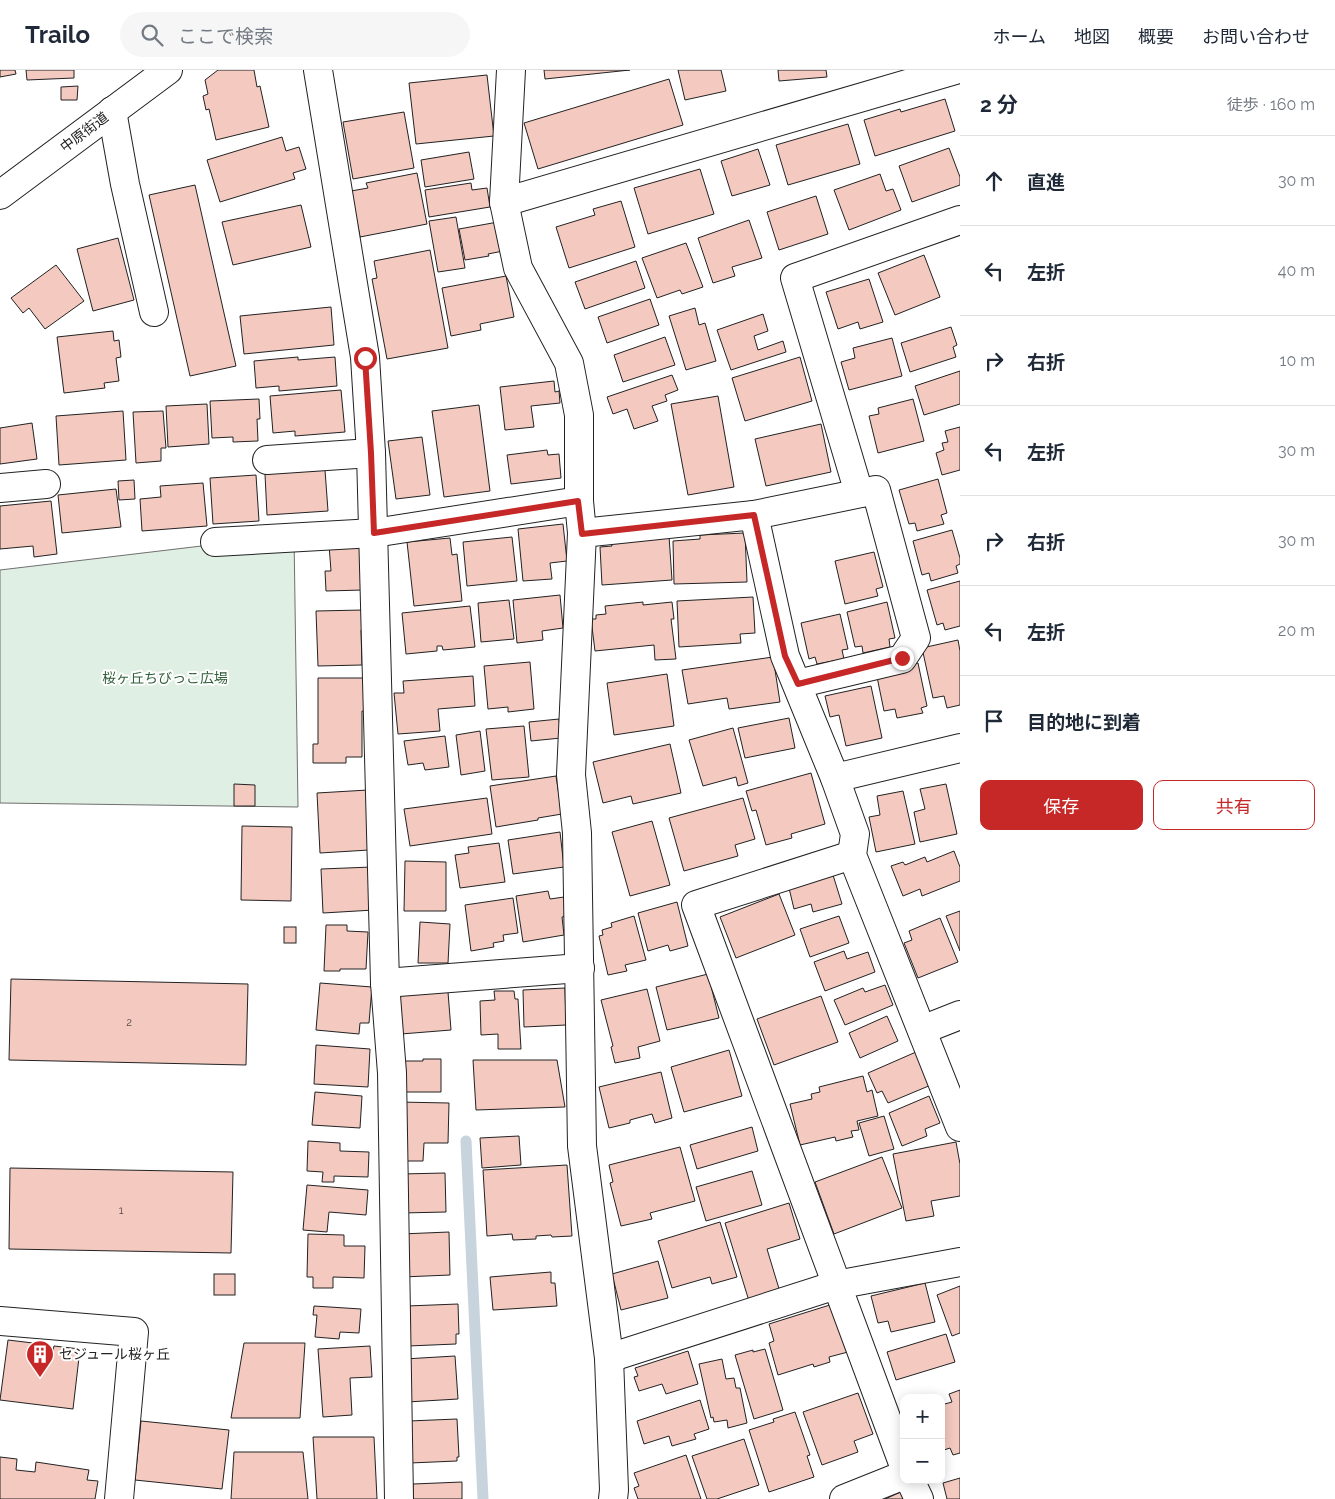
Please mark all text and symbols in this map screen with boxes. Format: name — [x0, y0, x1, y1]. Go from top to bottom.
search box — [120, 12, 470, 57]
text: Trailo — [25, 20, 90, 49]
icon: search — [138, 21, 166, 49]
text: ここで検索 — [178, 25, 273, 47]
text: ホーム — [993, 26, 1046, 47]
text: 地図 — [1074, 26, 1110, 47]
text: 概要 — [1138, 26, 1174, 47]
text: お問い合わせ — [1202, 26, 1310, 47]
text: 2 分 — [980, 92, 1018, 117]
text: 徒歩 · 160 m — [1227, 95, 1315, 114]
street label: 中原街道 — [57, 109, 111, 155]
icon: ahead — [980, 167, 1008, 195]
text: 直進 — [1027, 171, 1065, 193]
text: 30 m — [1278, 171, 1315, 190]
icon: left — [980, 257, 1008, 285]
text: 左折 — [1027, 261, 1065, 283]
text: 40 m — [1278, 261, 1315, 280]
route start — [354, 347, 377, 370]
icon: right — [980, 347, 1008, 375]
text: 右折 — [1027, 351, 1065, 373]
text: 10 m — [1280, 351, 1315, 370]
icon: left — [980, 437, 1008, 465]
text: 左折 — [1027, 441, 1065, 463]
text: 30 m — [1278, 441, 1315, 460]
icon: right — [980, 527, 1008, 555]
text: 右折 — [1027, 531, 1065, 553]
text: 30 m — [1278, 531, 1315, 550]
icon: left — [980, 617, 1008, 645]
text: 左折 — [1027, 621, 1065, 643]
text: 20 m — [1278, 621, 1315, 640]
route end — [891, 647, 914, 670]
park label: 桜ヶ丘ちびっこ広場 — [102, 670, 228, 686]
icon: arrive — [980, 707, 1008, 735]
text: 目的地に到着 — [1027, 711, 1141, 733]
button: 保存 — [980, 780, 1143, 830]
button: 共有 — [1153, 780, 1315, 830]
house number: 2 — [126, 1016, 132, 1029]
house number: 1 — [119, 1204, 124, 1217]
building icon: セジュール桜ヶ丘 — [25, 1339, 55, 1378]
place label: セジュール桜ヶ丘 — [59, 1346, 170, 1362]
map controls — [900, 1394, 945, 1484]
button: + — [900, 1394, 945, 1439]
button: − — [900, 1439, 945, 1484]

